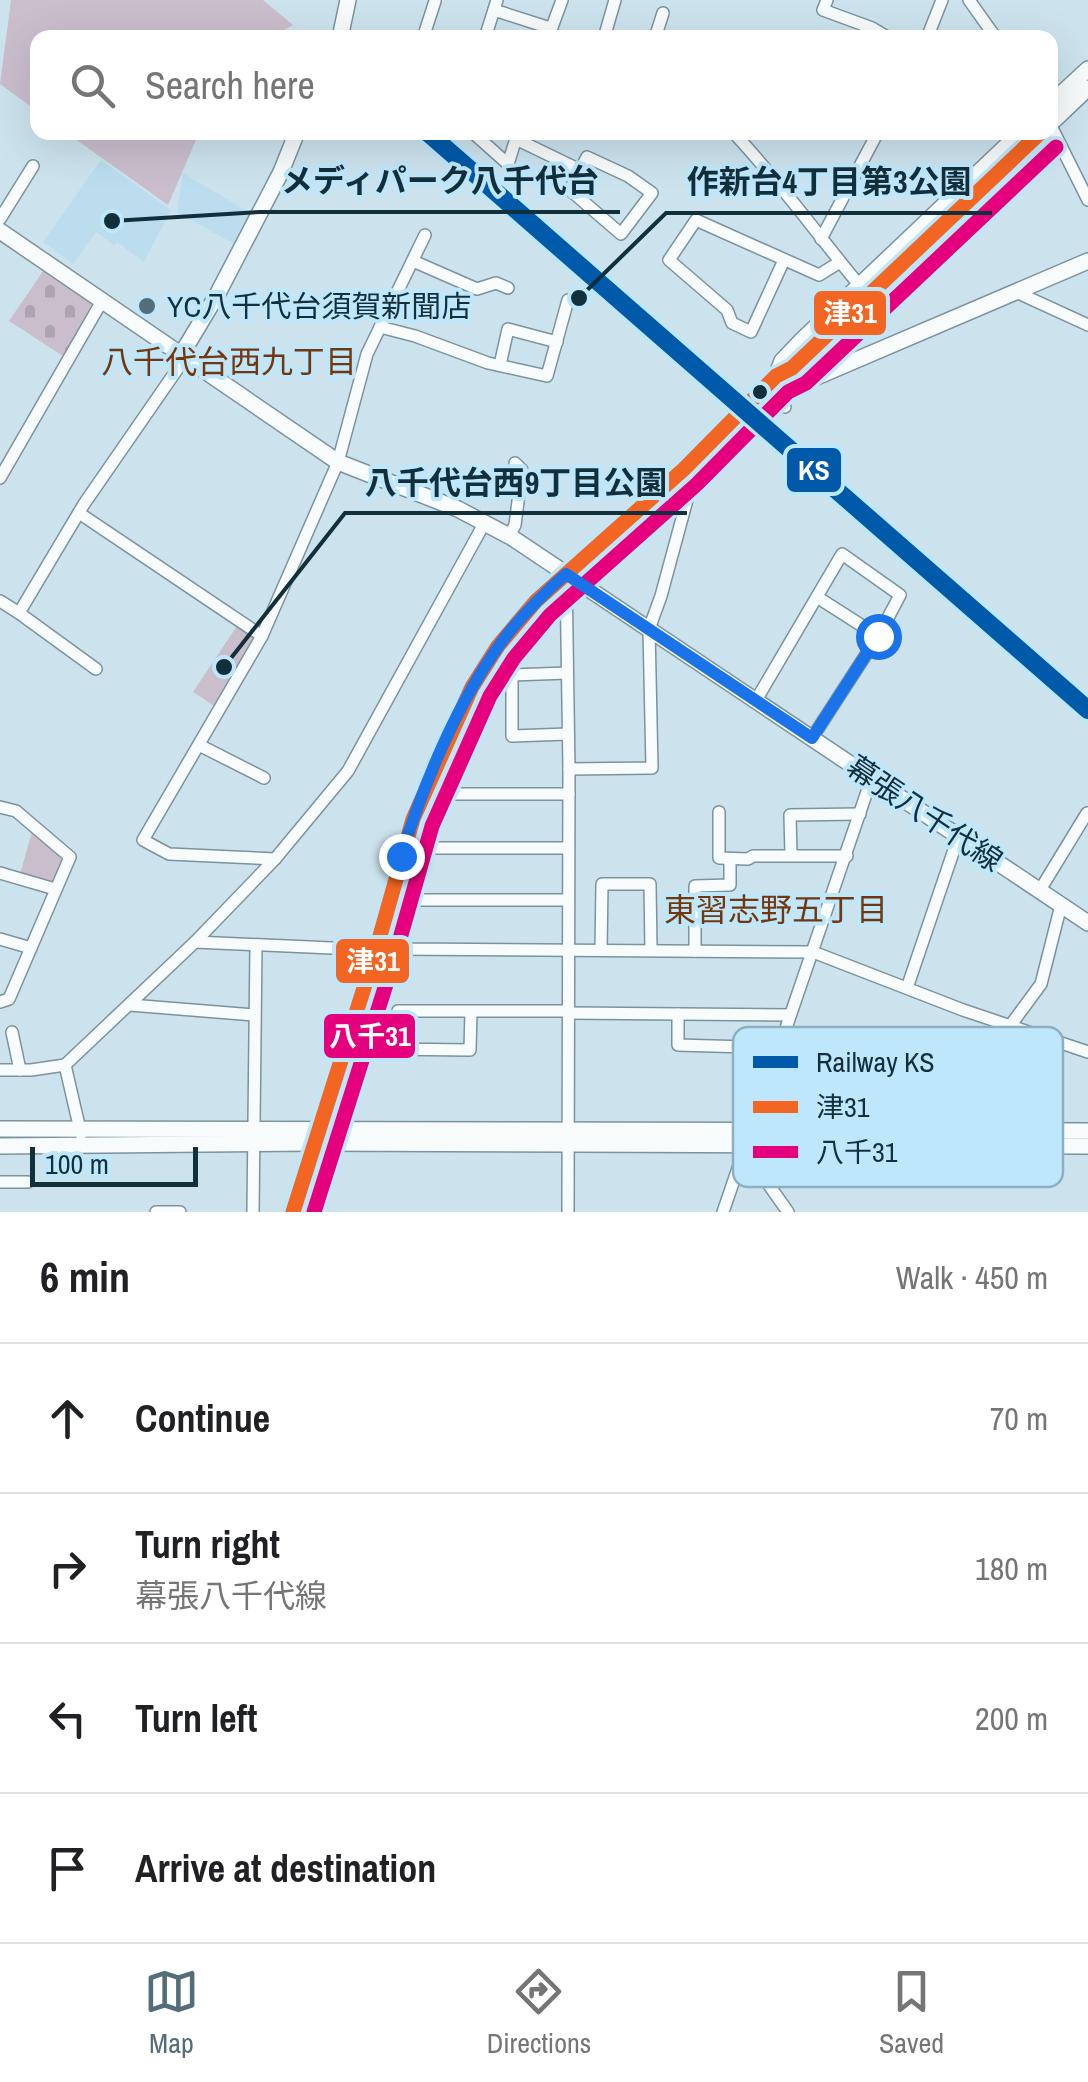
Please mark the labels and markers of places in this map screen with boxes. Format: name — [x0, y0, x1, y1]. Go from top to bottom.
callout: メディパーク八千代台 — [260, 150, 620, 212]
callout: 作新台4丁目第3公園 — [666, 151, 992, 213]
place label: YC八千代台須賀新聞店 — [167, 286, 471, 326]
marker: YC八千代台須賀新聞店 — [136, 295, 158, 317]
unlabelled marker — [750, 382, 770, 402]
callout: 八千代台西9丁目公園 — [345, 451, 687, 513]

